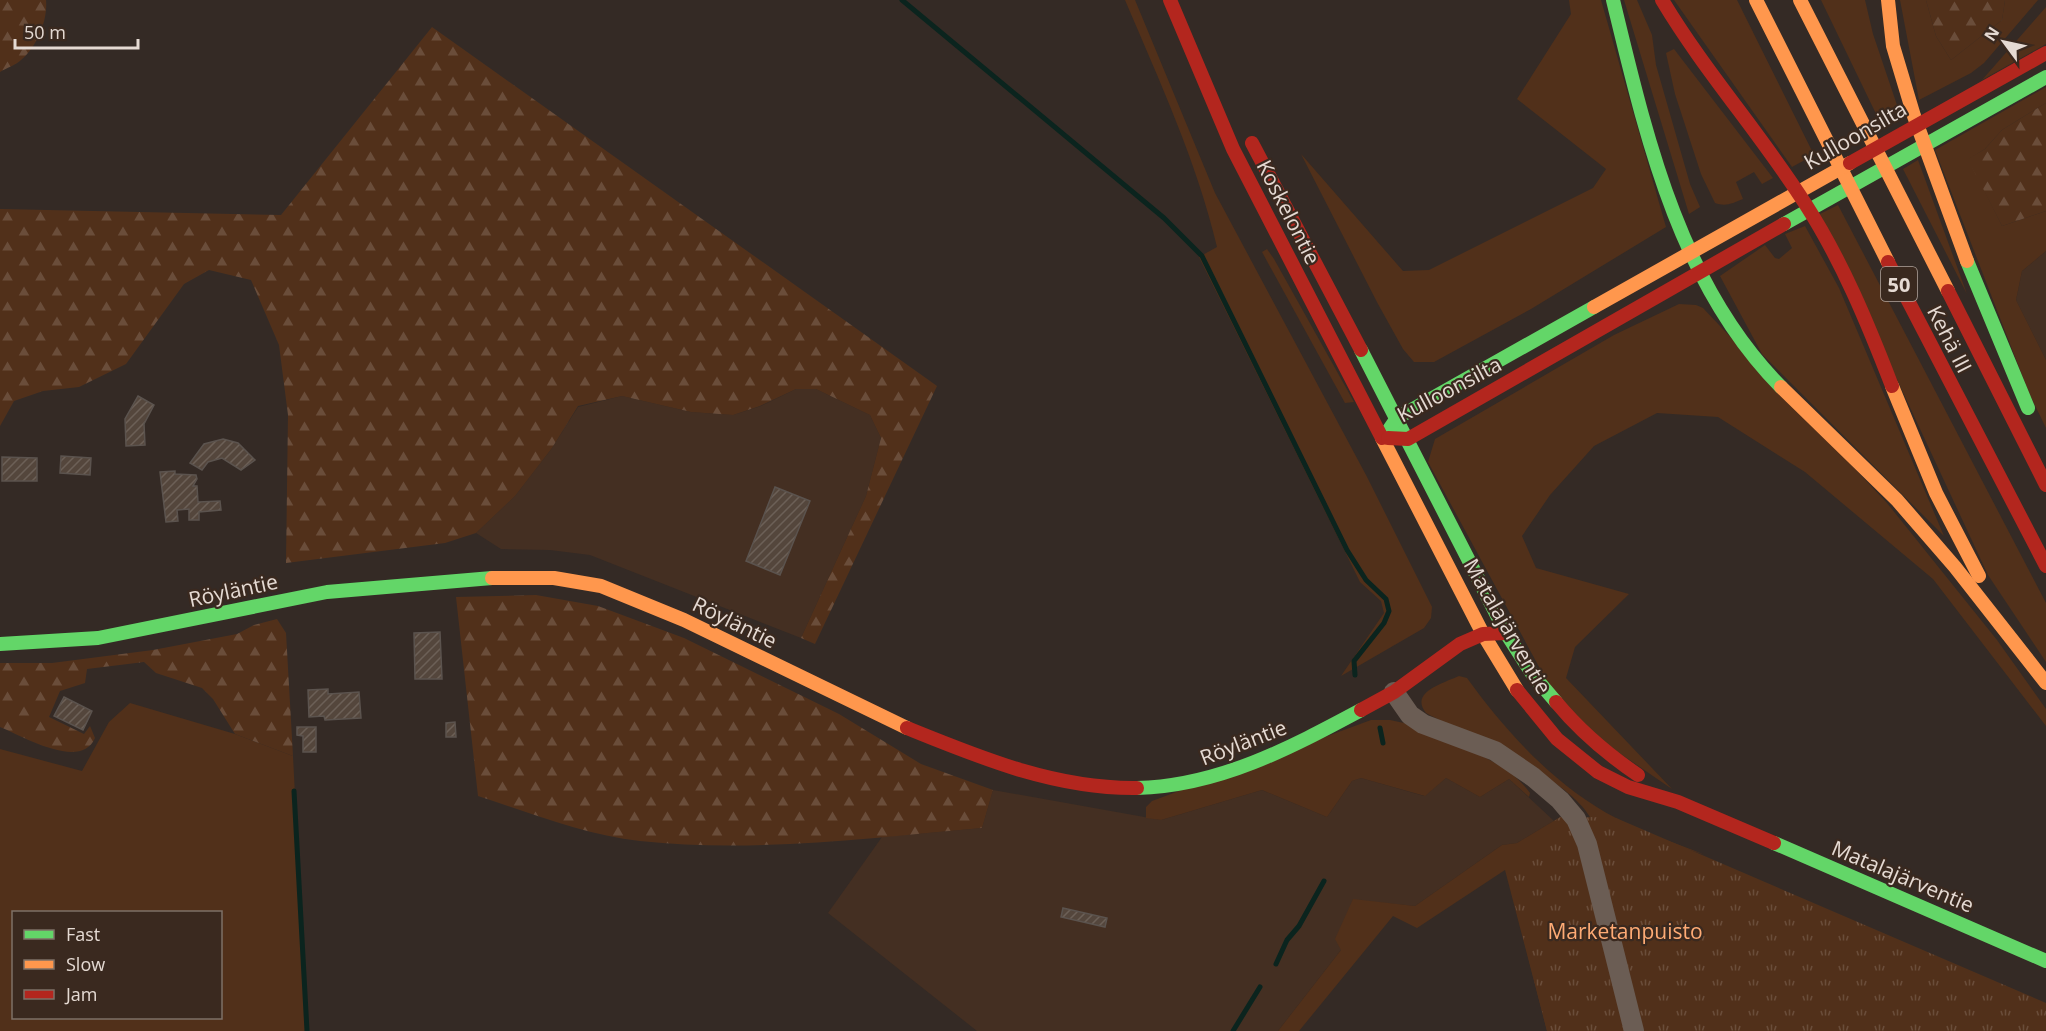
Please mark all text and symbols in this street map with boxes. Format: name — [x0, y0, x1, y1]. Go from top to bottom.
scale bar — [15, 12, 138, 50]
north arrow — [1974, 12, 2034, 72]
text: 50 m — [24, 20, 66, 44]
text: N — [1979, 22, 2004, 45]
street label: Kulloonsilta — [1799, 94, 1911, 176]
street label: Koskelontie — [1251, 155, 1327, 269]
road number: 50 — [1881, 267, 1917, 301]
street label: Kehä III — [1921, 300, 1979, 378]
street label: Kulloonsilta — [1392, 350, 1506, 428]
street label: Matalajärventie — [1458, 553, 1558, 699]
street label: Röyläntie — [186, 567, 280, 613]
street label: Röyläntie — [688, 590, 782, 654]
street label: Röyläntie — [1196, 713, 1290, 771]
street label: Matalajärventie — [1828, 833, 1978, 919]
legend — [12, 911, 222, 1019]
park label: Marketanpuisto — [1547, 917, 1703, 945]
text: Fast — [66, 922, 100, 946]
text: Slow — [66, 952, 105, 976]
text: Jam — [64, 982, 98, 1006]

